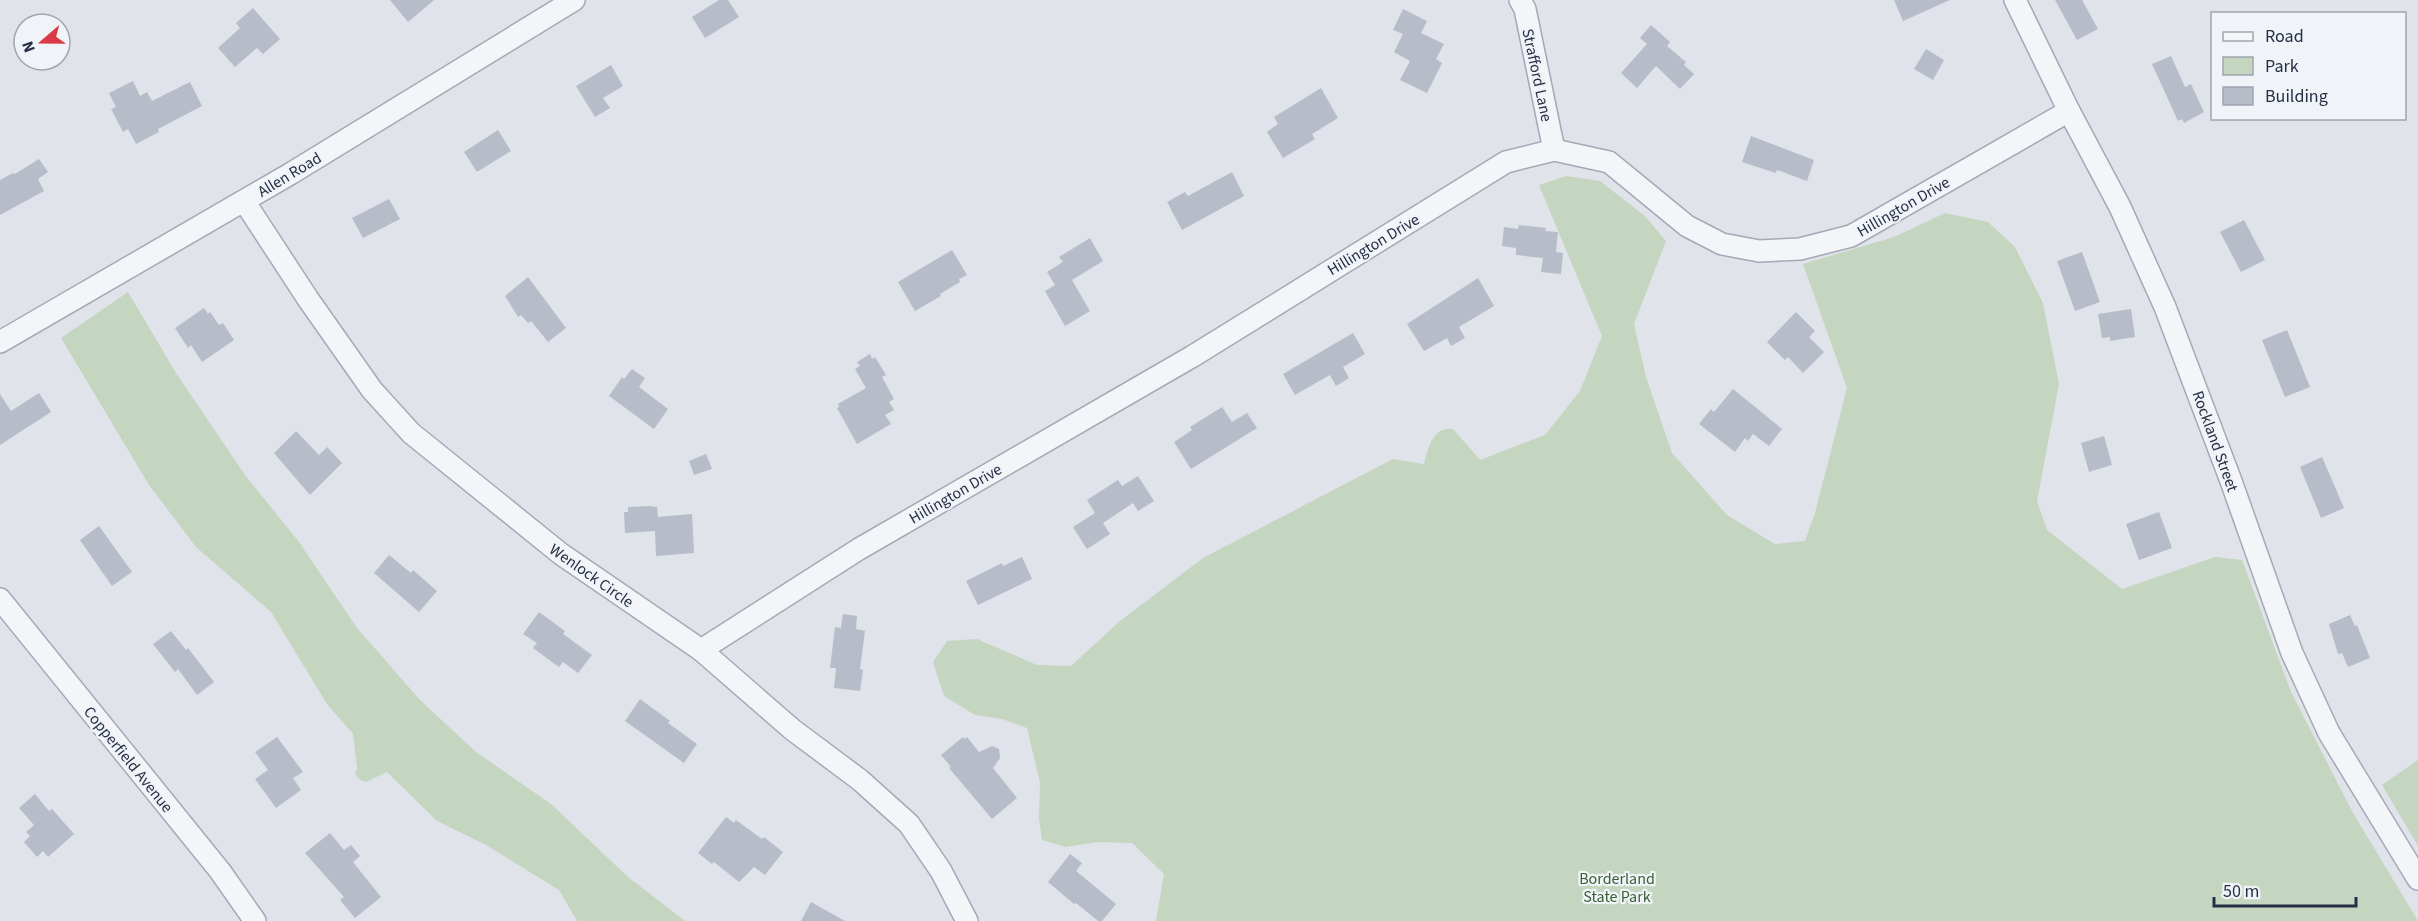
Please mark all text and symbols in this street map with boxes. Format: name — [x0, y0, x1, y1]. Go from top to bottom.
north arrow — [12, 12, 72, 72]
legend — [2211, 12, 2406, 120]
text: Road — [2265, 24, 2304, 49]
street label: Strafford Lane — [1516, 27, 1558, 124]
text: N — [17, 38, 41, 56]
text: Park — [2265, 54, 2299, 79]
text: Building — [2265, 84, 2328, 109]
street label: Allen Road — [253, 147, 326, 203]
street label: Hillington Drive — [1853, 171, 1954, 242]
street label: Hillington Drive — [1323, 209, 1424, 281]
street label: Rockland Street — [2187, 388, 2244, 495]
street label: Hillington Drive — [905, 458, 1006, 529]
street label: Wenlock Circle — [545, 539, 638, 613]
street label: Copperfield Avenue — [78, 702, 178, 818]
park label: Borderland State Park — [1579, 868, 1655, 908]
scale bar — [2214, 870, 2356, 908]
text: 50 m — [2223, 879, 2259, 904]

